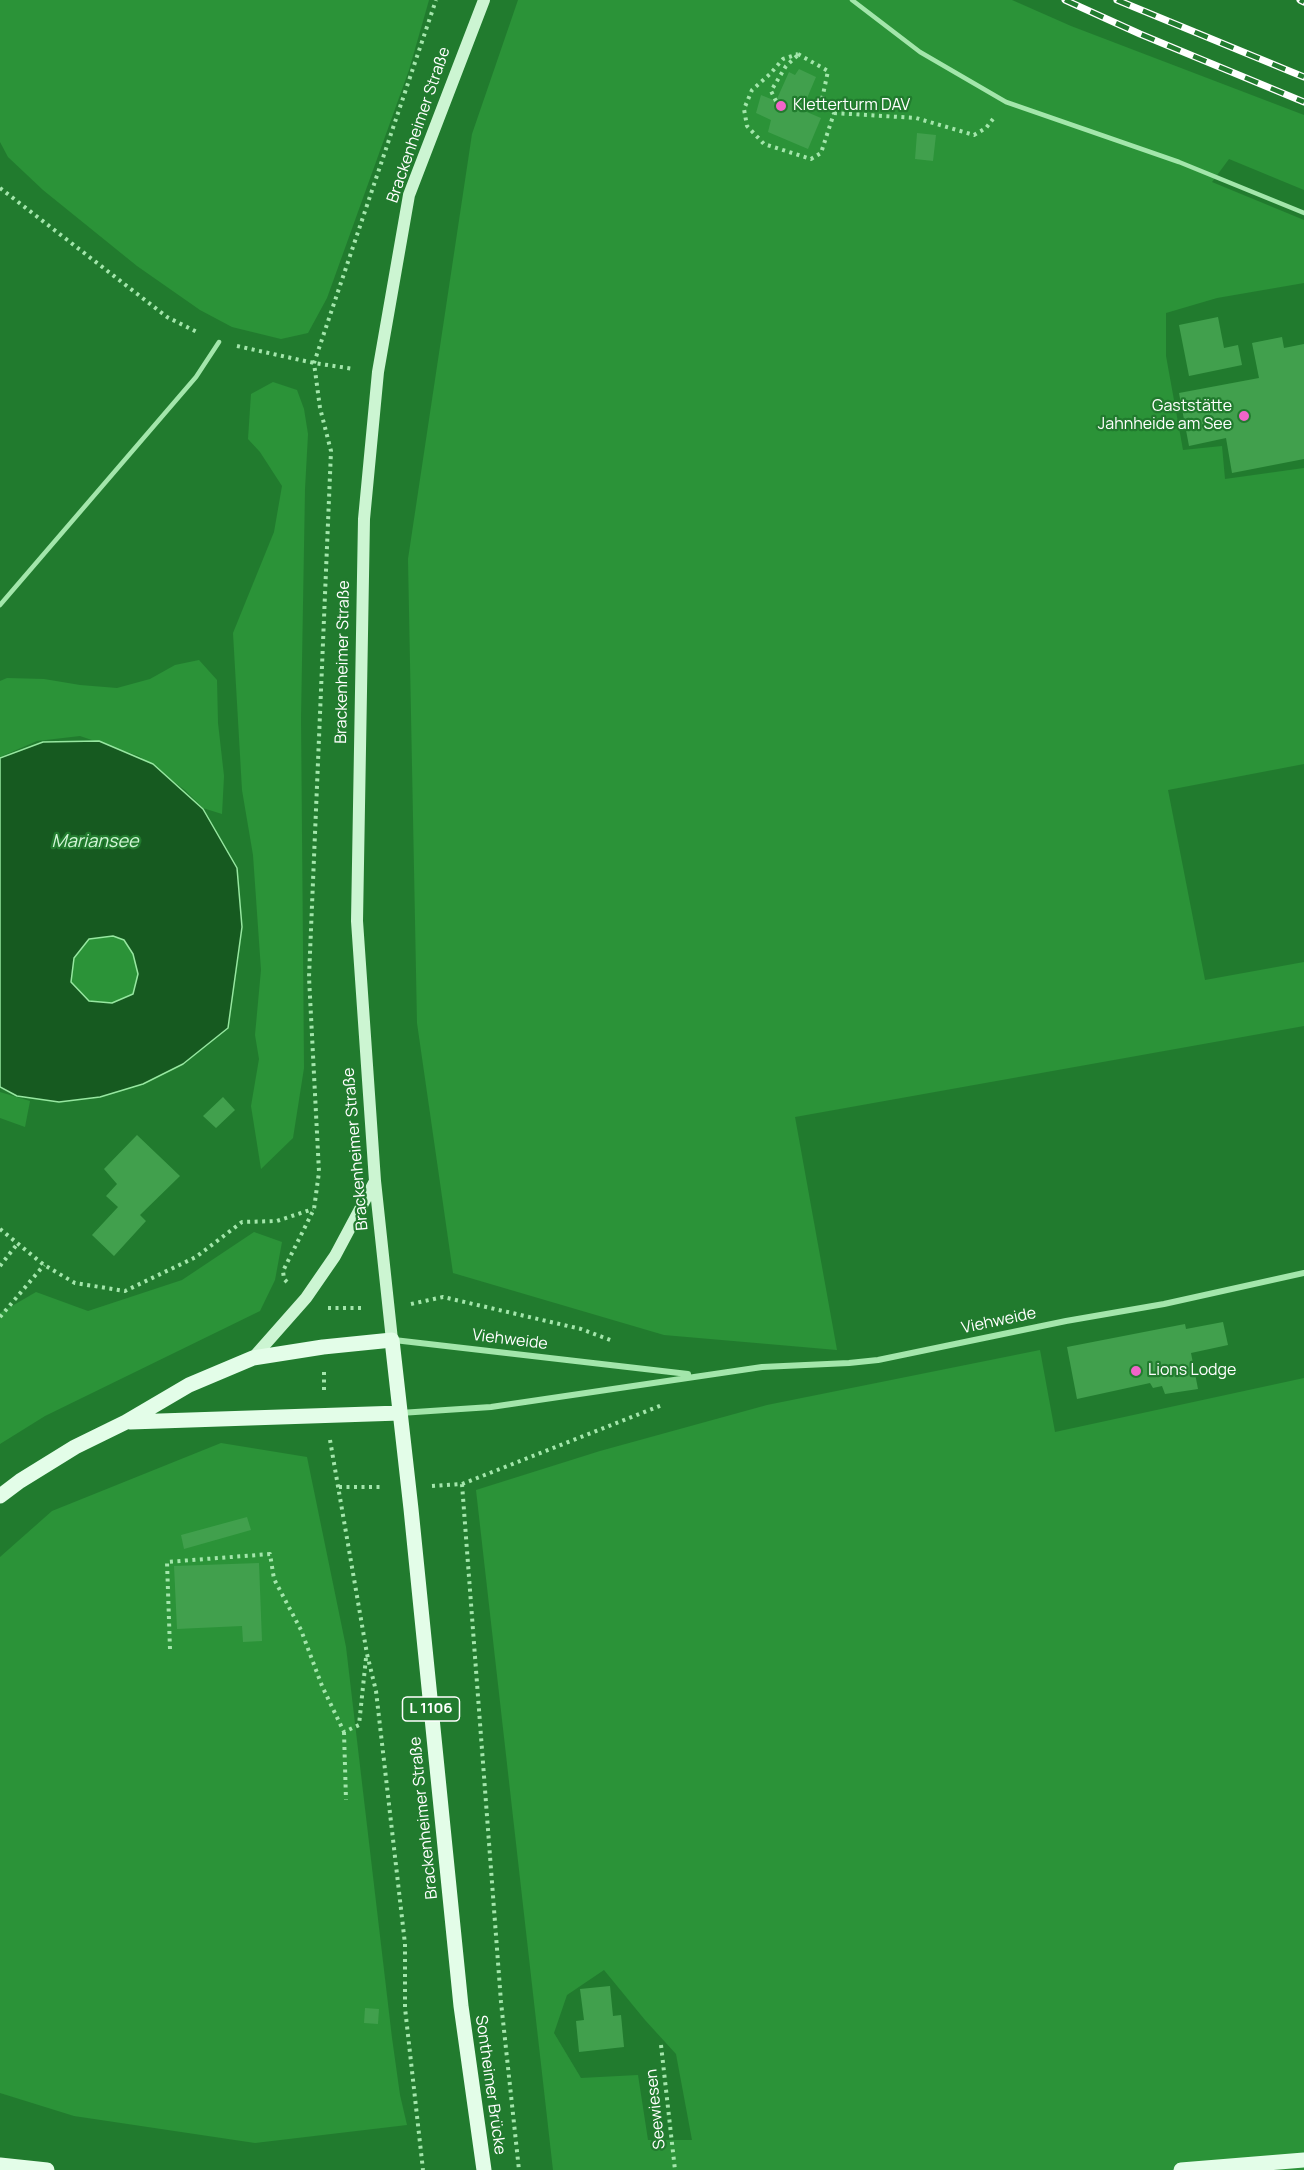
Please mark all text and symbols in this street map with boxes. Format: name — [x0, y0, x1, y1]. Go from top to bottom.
street label: Brackenheimer Straße — [383, 45, 455, 205]
place label: Kletterturm DAV — [793, 96, 910, 116]
marker: Kletterturm DAV — [774, 99, 788, 113]
place label: Gaststätte Jahnheide am See — [1098, 397, 1232, 435]
marker: Gaststätte Jahnheide am See — [1237, 409, 1251, 423]
street label: Brackenheimer Straße — [332, 580, 354, 744]
water label: Mariansee — [51, 831, 139, 853]
street label: Brackenheimer Straße — [339, 1067, 373, 1231]
street label: Viehweide — [960, 1304, 1038, 1338]
street label: Viehweide — [471, 1326, 549, 1354]
place label: Lions Lodge — [1148, 1361, 1236, 1381]
marker: Lions Lodge — [1129, 1364, 1143, 1378]
road number: L 1106 — [402, 1697, 460, 1721]
street label: Brackenheimer Straße — [406, 1736, 442, 1900]
street label: Sontheimer Brücke — [471, 2014, 509, 2156]
street label: Seewiesen — [642, 2068, 670, 2150]

